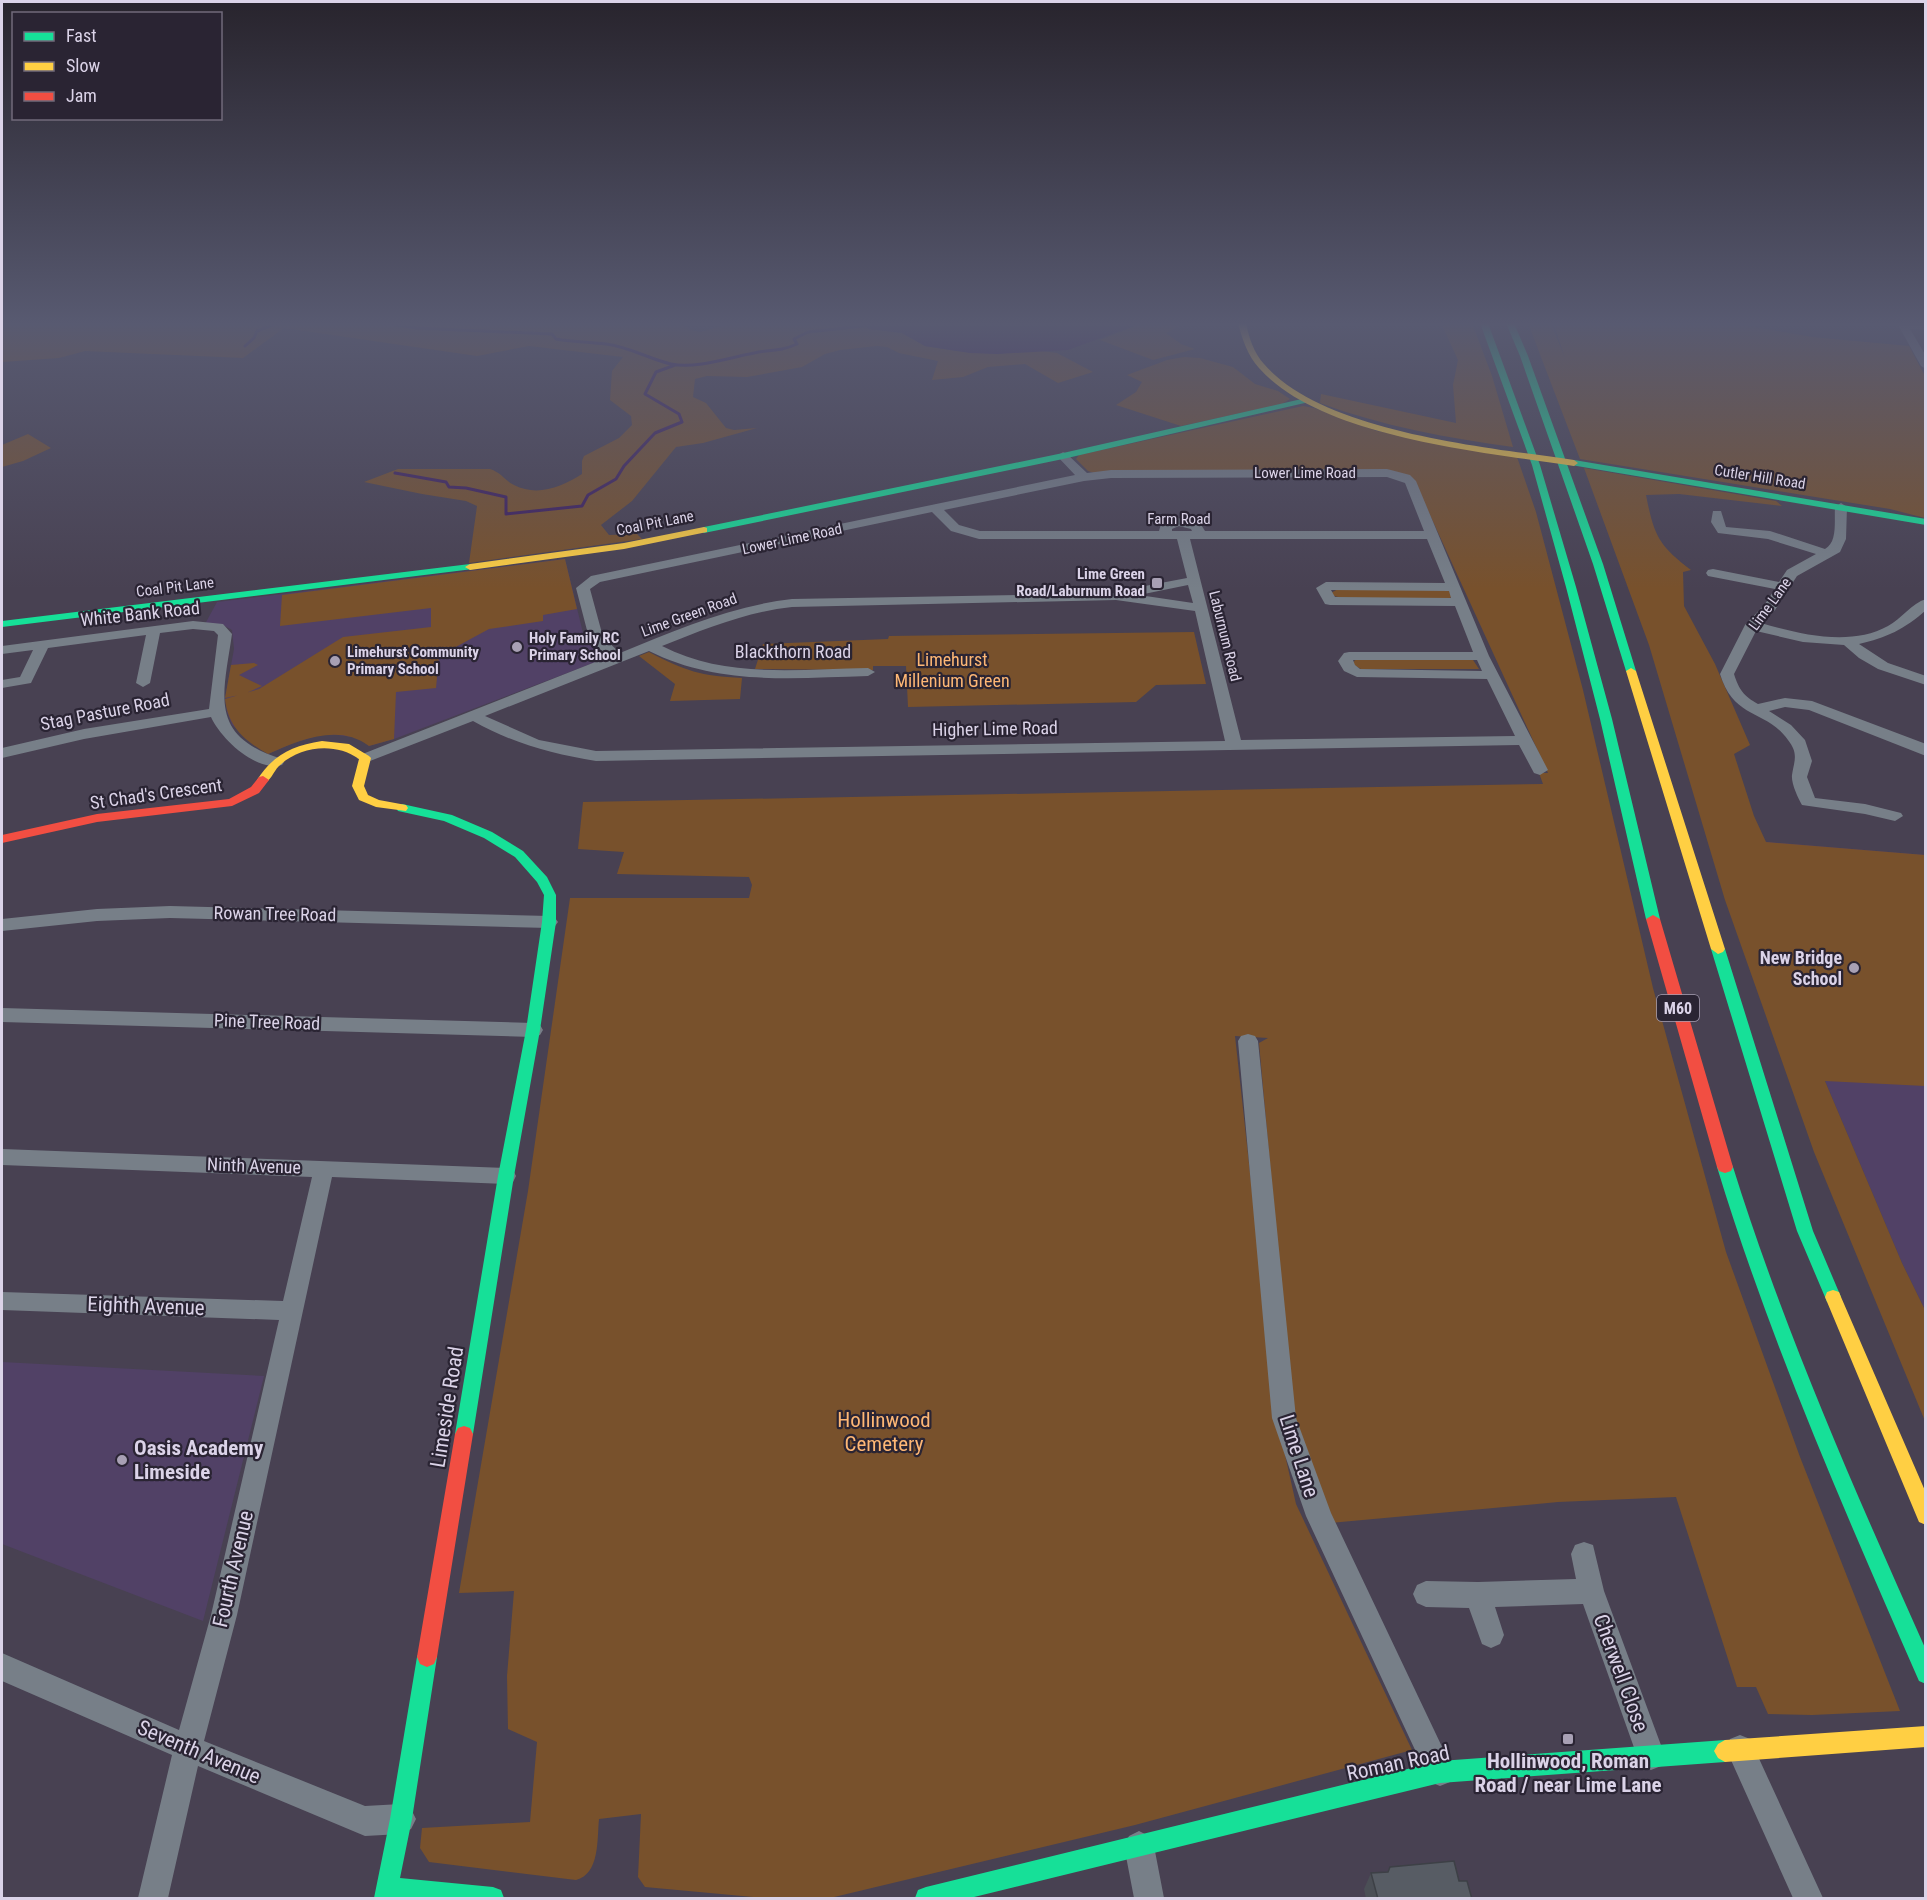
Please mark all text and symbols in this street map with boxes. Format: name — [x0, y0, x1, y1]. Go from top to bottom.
legend — [12, 12, 222, 120]
text: Fast — [66, 25, 97, 46]
text: Slow — [66, 55, 101, 76]
text: Jam — [66, 85, 97, 106]
street label: Cutler Hill Road — [1713, 461, 1807, 493]
street label: Lower Lime Road — [1254, 464, 1356, 482]
street label: Coal Pit Lane — [615, 507, 695, 539]
street label: Farm Road — [1147, 510, 1211, 528]
street label: Lower Lime Road — [740, 520, 844, 558]
place label: Lime Green Road/Laburnum Road — [1016, 565, 1145, 600]
street label: Coal Pit Lane — [135, 573, 215, 601]
street label: Lime Lane — [1745, 574, 1795, 634]
marker: Lime Green Road/Laburnum Road — [1150, 576, 1164, 590]
street label: Lime Green Road — [639, 589, 739, 641]
street label: Laburnum Road — [1205, 589, 1245, 683]
street label: White Bank Road — [79, 597, 201, 630]
place label: Holy Family RC Primary School — [529, 629, 621, 664]
marker: Holy Family RC Primary School — [510, 640, 524, 654]
street label: Blackthorn Road — [735, 641, 851, 662]
place label: Limehurst Community Primary School — [347, 643, 479, 678]
park label: Limehurst Millenium Green — [894, 649, 1010, 691]
marker: Limehurst Community Primary School — [328, 654, 342, 668]
street label: Stag Pasture Road — [39, 689, 171, 734]
street label: Higher Lime Road — [932, 717, 1058, 740]
street label: St Chad's Crescent — [89, 774, 223, 813]
street label: Rowan Tree Road — [214, 902, 336, 925]
place label: New Bridge School — [1760, 947, 1842, 989]
marker: New Bridge School — [1847, 961, 1861, 975]
road number: M60 — [1657, 995, 1699, 1021]
street label: Pine Tree Road — [214, 1009, 320, 1034]
street label: Ninth Avenue — [207, 1153, 301, 1178]
street label: Eighth Avenue — [87, 1292, 205, 1320]
street label: Limeside Road — [426, 1345, 468, 1469]
park label: Hollinwood Cemetery — [837, 1408, 931, 1456]
street label: Lime Lane — [1274, 1412, 1324, 1500]
place label: Oasis Academy Limeside — [134, 1436, 264, 1484]
marker: Oasis Academy Limeside — [115, 1453, 129, 1467]
street label: Fourth Avenue — [208, 1508, 258, 1630]
street label: Cherwell Close — [1589, 1611, 1653, 1735]
street label: Seventh Avenue — [134, 1715, 264, 1789]
marker: Hollinwood, Roman Road / near Lime Lane — [1561, 1732, 1575, 1746]
street label: Roman Road — [1344, 1740, 1452, 1786]
place label: Hollinwood, Roman Road / near Lime Lane — [1474, 1749, 1662, 1797]

